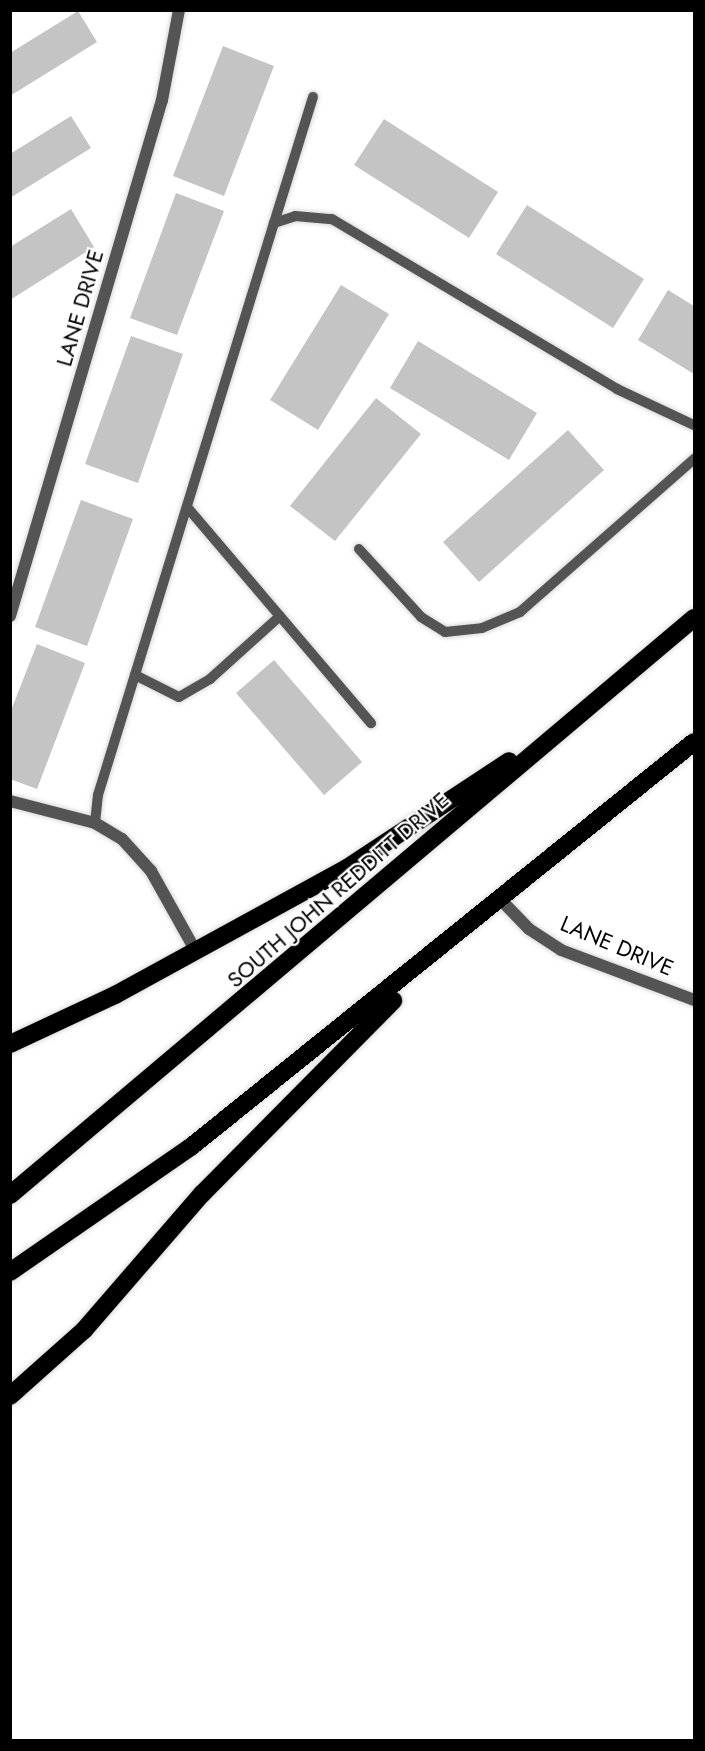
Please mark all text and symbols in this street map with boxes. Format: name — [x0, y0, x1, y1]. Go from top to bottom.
street label: LANE DRIVE — [51, 247, 109, 369]
street label: SOUTH JOHN REDDITT DRIVE — [222, 787, 454, 993]
street label: LANE DRIVE — [557, 910, 677, 982]

